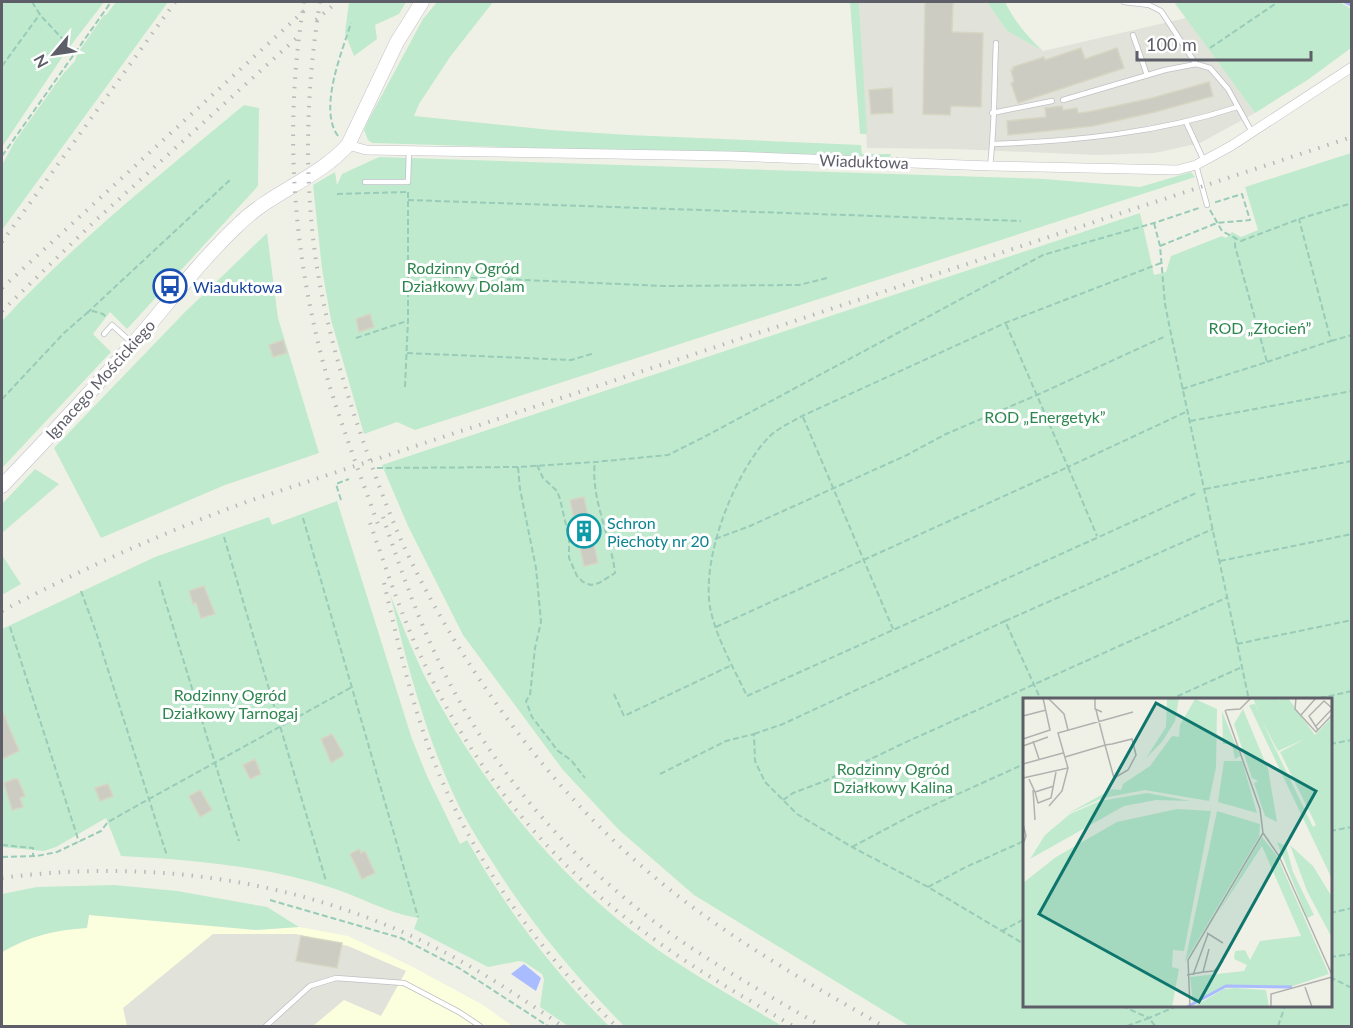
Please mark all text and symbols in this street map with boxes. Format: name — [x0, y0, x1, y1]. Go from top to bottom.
north arrow — [24, 24, 84, 84]
scale bar — [1137, 24, 1311, 62]
text: 100 m — [1146, 33, 1197, 55]
text: N — [29, 52, 52, 72]
street label: Wiaduktowa — [819, 150, 909, 172]
park label: Rodzinny Ogród Działkowy Dolam — [401, 258, 525, 295]
bus stop icon: Wiaduktowa — [152, 268, 188, 304]
place label: Wiaduktowa — [193, 277, 282, 296]
street label: Ignacego Mościckiego — [41, 315, 159, 443]
park label: ROD „Złocień” — [1209, 318, 1312, 337]
park label: ROD „Energetyk” — [984, 407, 1106, 426]
building icon: Schron Piechoty nr 20 — [566, 513, 602, 549]
place label: Schron Piechoty nr 20 — [607, 513, 709, 550]
park label: Rodzinny Ogród Działkowy Tarnogaj — [162, 685, 298, 722]
inset map — [1023, 698, 1332, 1007]
park label: Rodzinny Ogród Działkowy Kalina — [833, 759, 953, 796]

